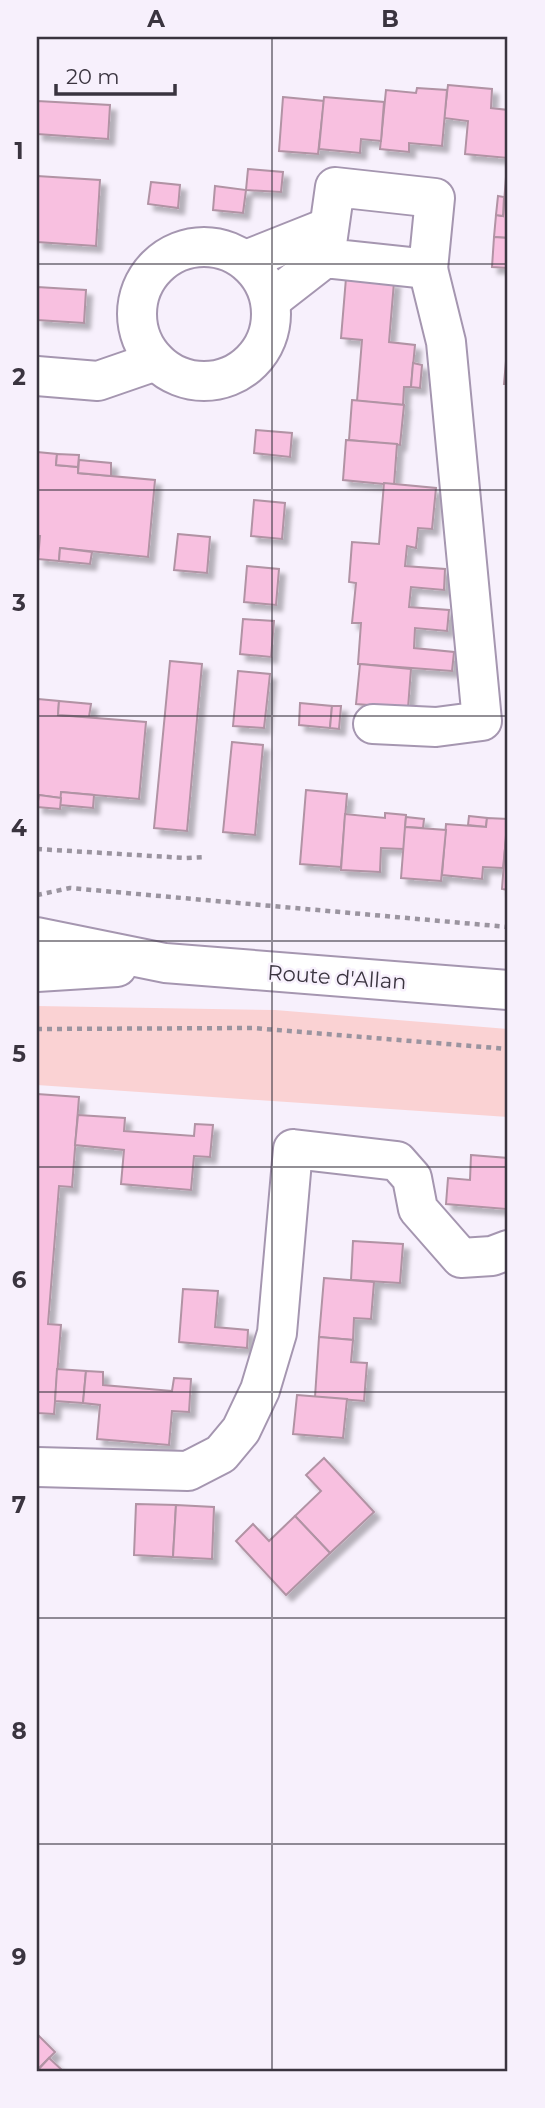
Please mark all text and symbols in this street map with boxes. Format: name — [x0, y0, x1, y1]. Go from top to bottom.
text: A — [146, 5, 165, 33]
text: B — [381, 5, 399, 33]
scale bar — [56, 52, 175, 96]
text: 20 m — [66, 64, 120, 89]
text: 1 — [14, 137, 24, 165]
text: 2 — [12, 363, 26, 391]
text: 3 — [11, 589, 26, 617]
text: 4 — [11, 814, 27, 842]
street label: Route d'Allan — [267, 960, 407, 994]
text: 5 — [12, 1040, 26, 1068]
text: 6 — [12, 1266, 27, 1294]
text: 7 — [12, 1491, 26, 1519]
text: 8 — [11, 1717, 27, 1745]
text: 9 — [12, 1943, 26, 1971]

